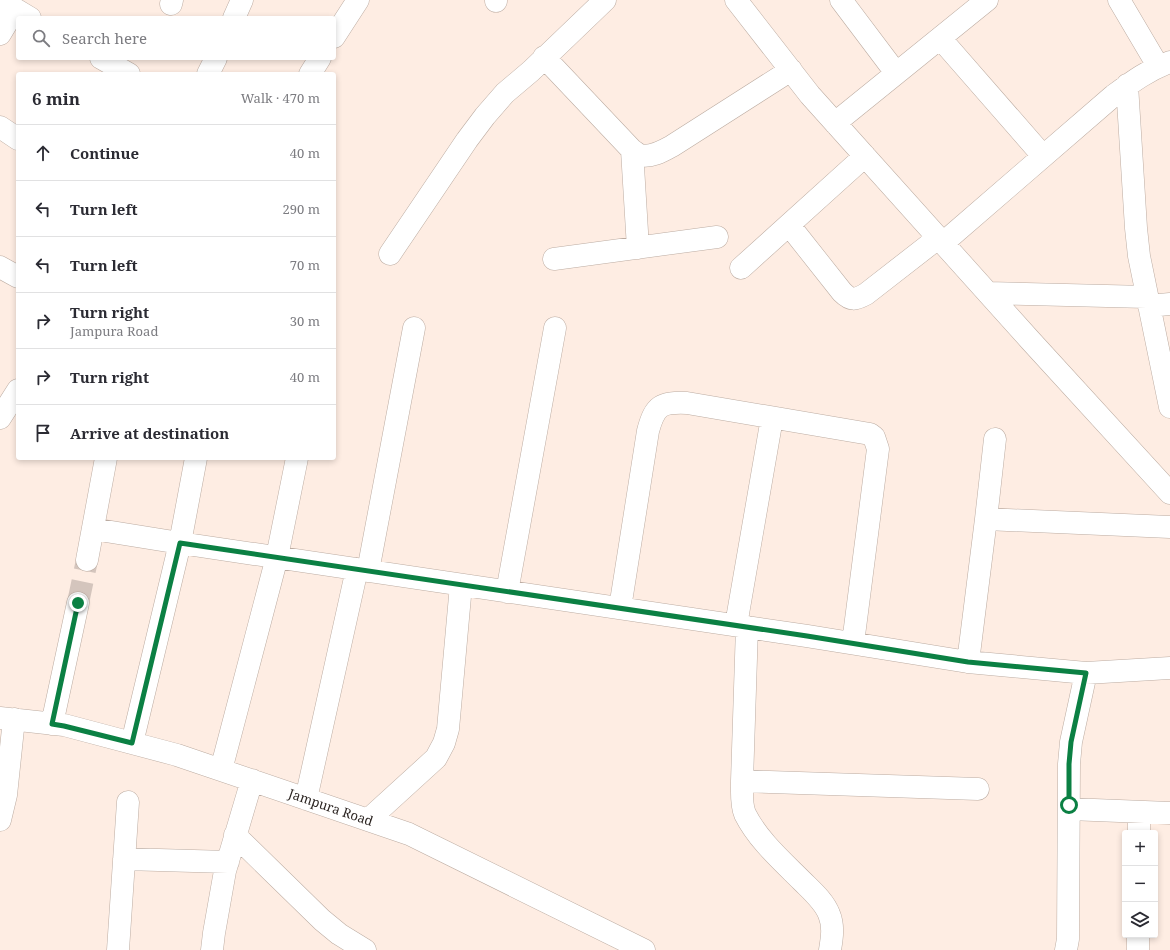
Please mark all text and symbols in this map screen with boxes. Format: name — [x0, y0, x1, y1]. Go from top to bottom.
search box — [16, 16, 336, 60]
icon: search — [30, 27, 52, 49]
text: Search here — [62, 28, 147, 48]
text: 6 min — [32, 87, 80, 110]
text: Walk · 470 m — [241, 89, 320, 107]
icon: ahead — [32, 142, 54, 164]
text: Continue — [70, 143, 139, 163]
text: 40 m — [290, 144, 320, 162]
icon: left — [32, 198, 54, 220]
text: Turn left — [70, 199, 138, 219]
text: 290 m — [283, 200, 320, 218]
icon: left — [32, 254, 54, 276]
text: Turn left — [70, 255, 138, 275]
text: 70 m — [290, 256, 320, 274]
text: Turn right — [70, 302, 149, 322]
icon: right — [32, 310, 54, 332]
text: 30 m — [290, 312, 320, 330]
text: Jampura Road — [70, 322, 158, 340]
icon: right — [32, 366, 54, 388]
text: Turn right — [70, 367, 149, 387]
text: 40 m — [290, 368, 320, 386]
icon: arrive — [32, 422, 54, 444]
text: Arrive at destination — [70, 423, 229, 443]
route end — [69, 594, 87, 612]
street label: Jampura Road — [285, 784, 376, 830]
route start — [1060, 796, 1078, 814]
map controls — [1122, 830, 1158, 938]
button: + — [1122, 830, 1158, 866]
button: − — [1122, 866, 1158, 902]
button: layers — [1122, 902, 1158, 938]

